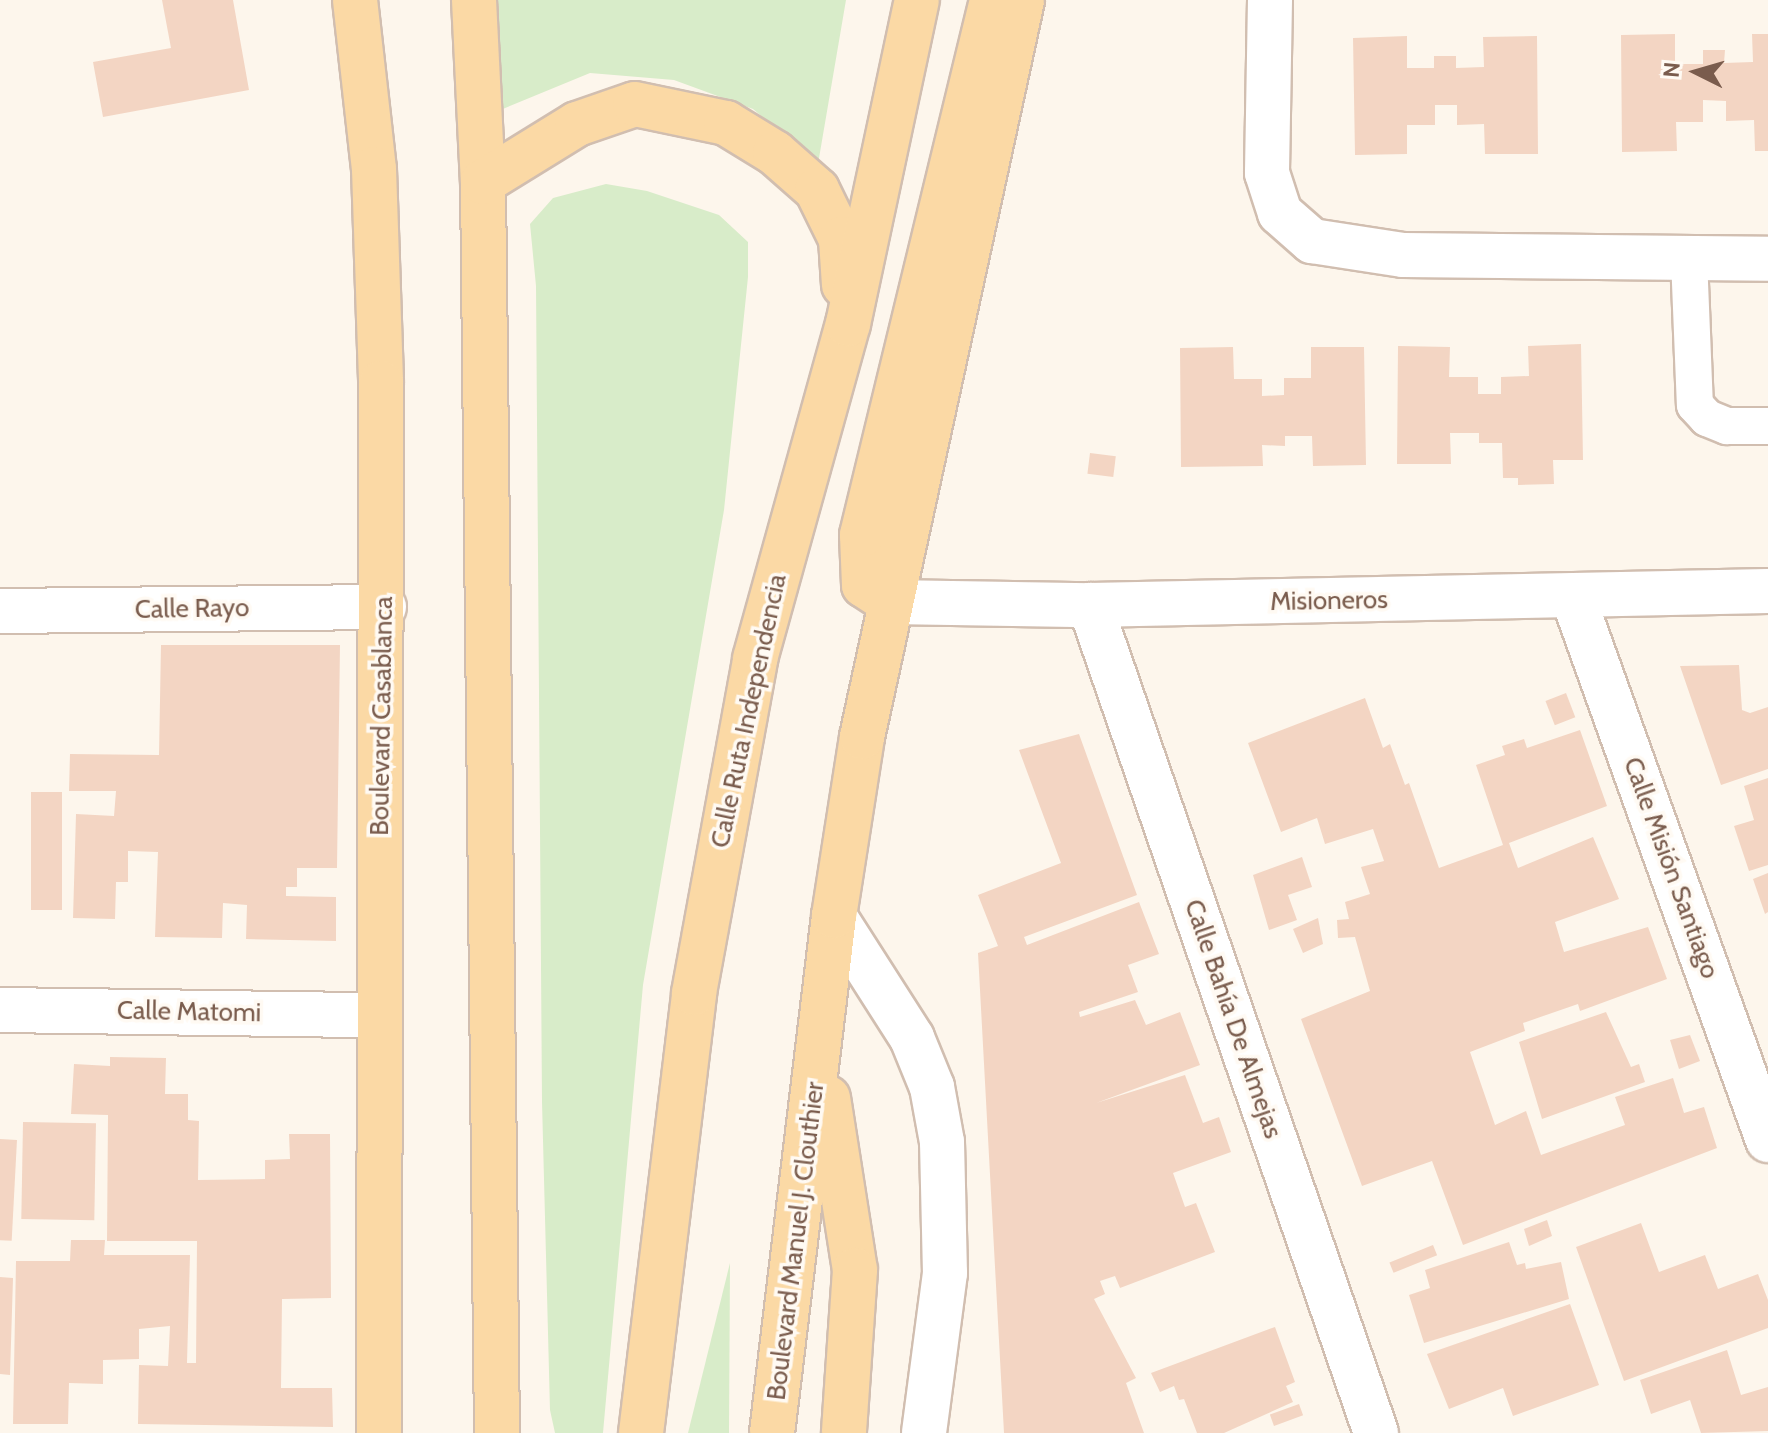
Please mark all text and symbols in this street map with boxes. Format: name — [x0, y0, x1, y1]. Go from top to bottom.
north arrow — [1656, 32, 1736, 112]
text: N — [1657, 61, 1686, 79]
street label: Calle Ruta Independencia — [705, 571, 793, 851]
street label: Misioneros — [1270, 584, 1388, 618]
street label: Calle Rayo — [134, 592, 250, 626]
street label: Boulevard Casablanca — [364, 596, 400, 836]
street label: Calle Misión Santiago — [1616, 753, 1726, 983]
street label: Calle Bahía De Almejas — [1177, 896, 1289, 1142]
street label: Calle Matomi — [117, 995, 261, 1029]
street label: Boulevard Manuel J. Clouthier — [761, 1080, 831, 1402]

